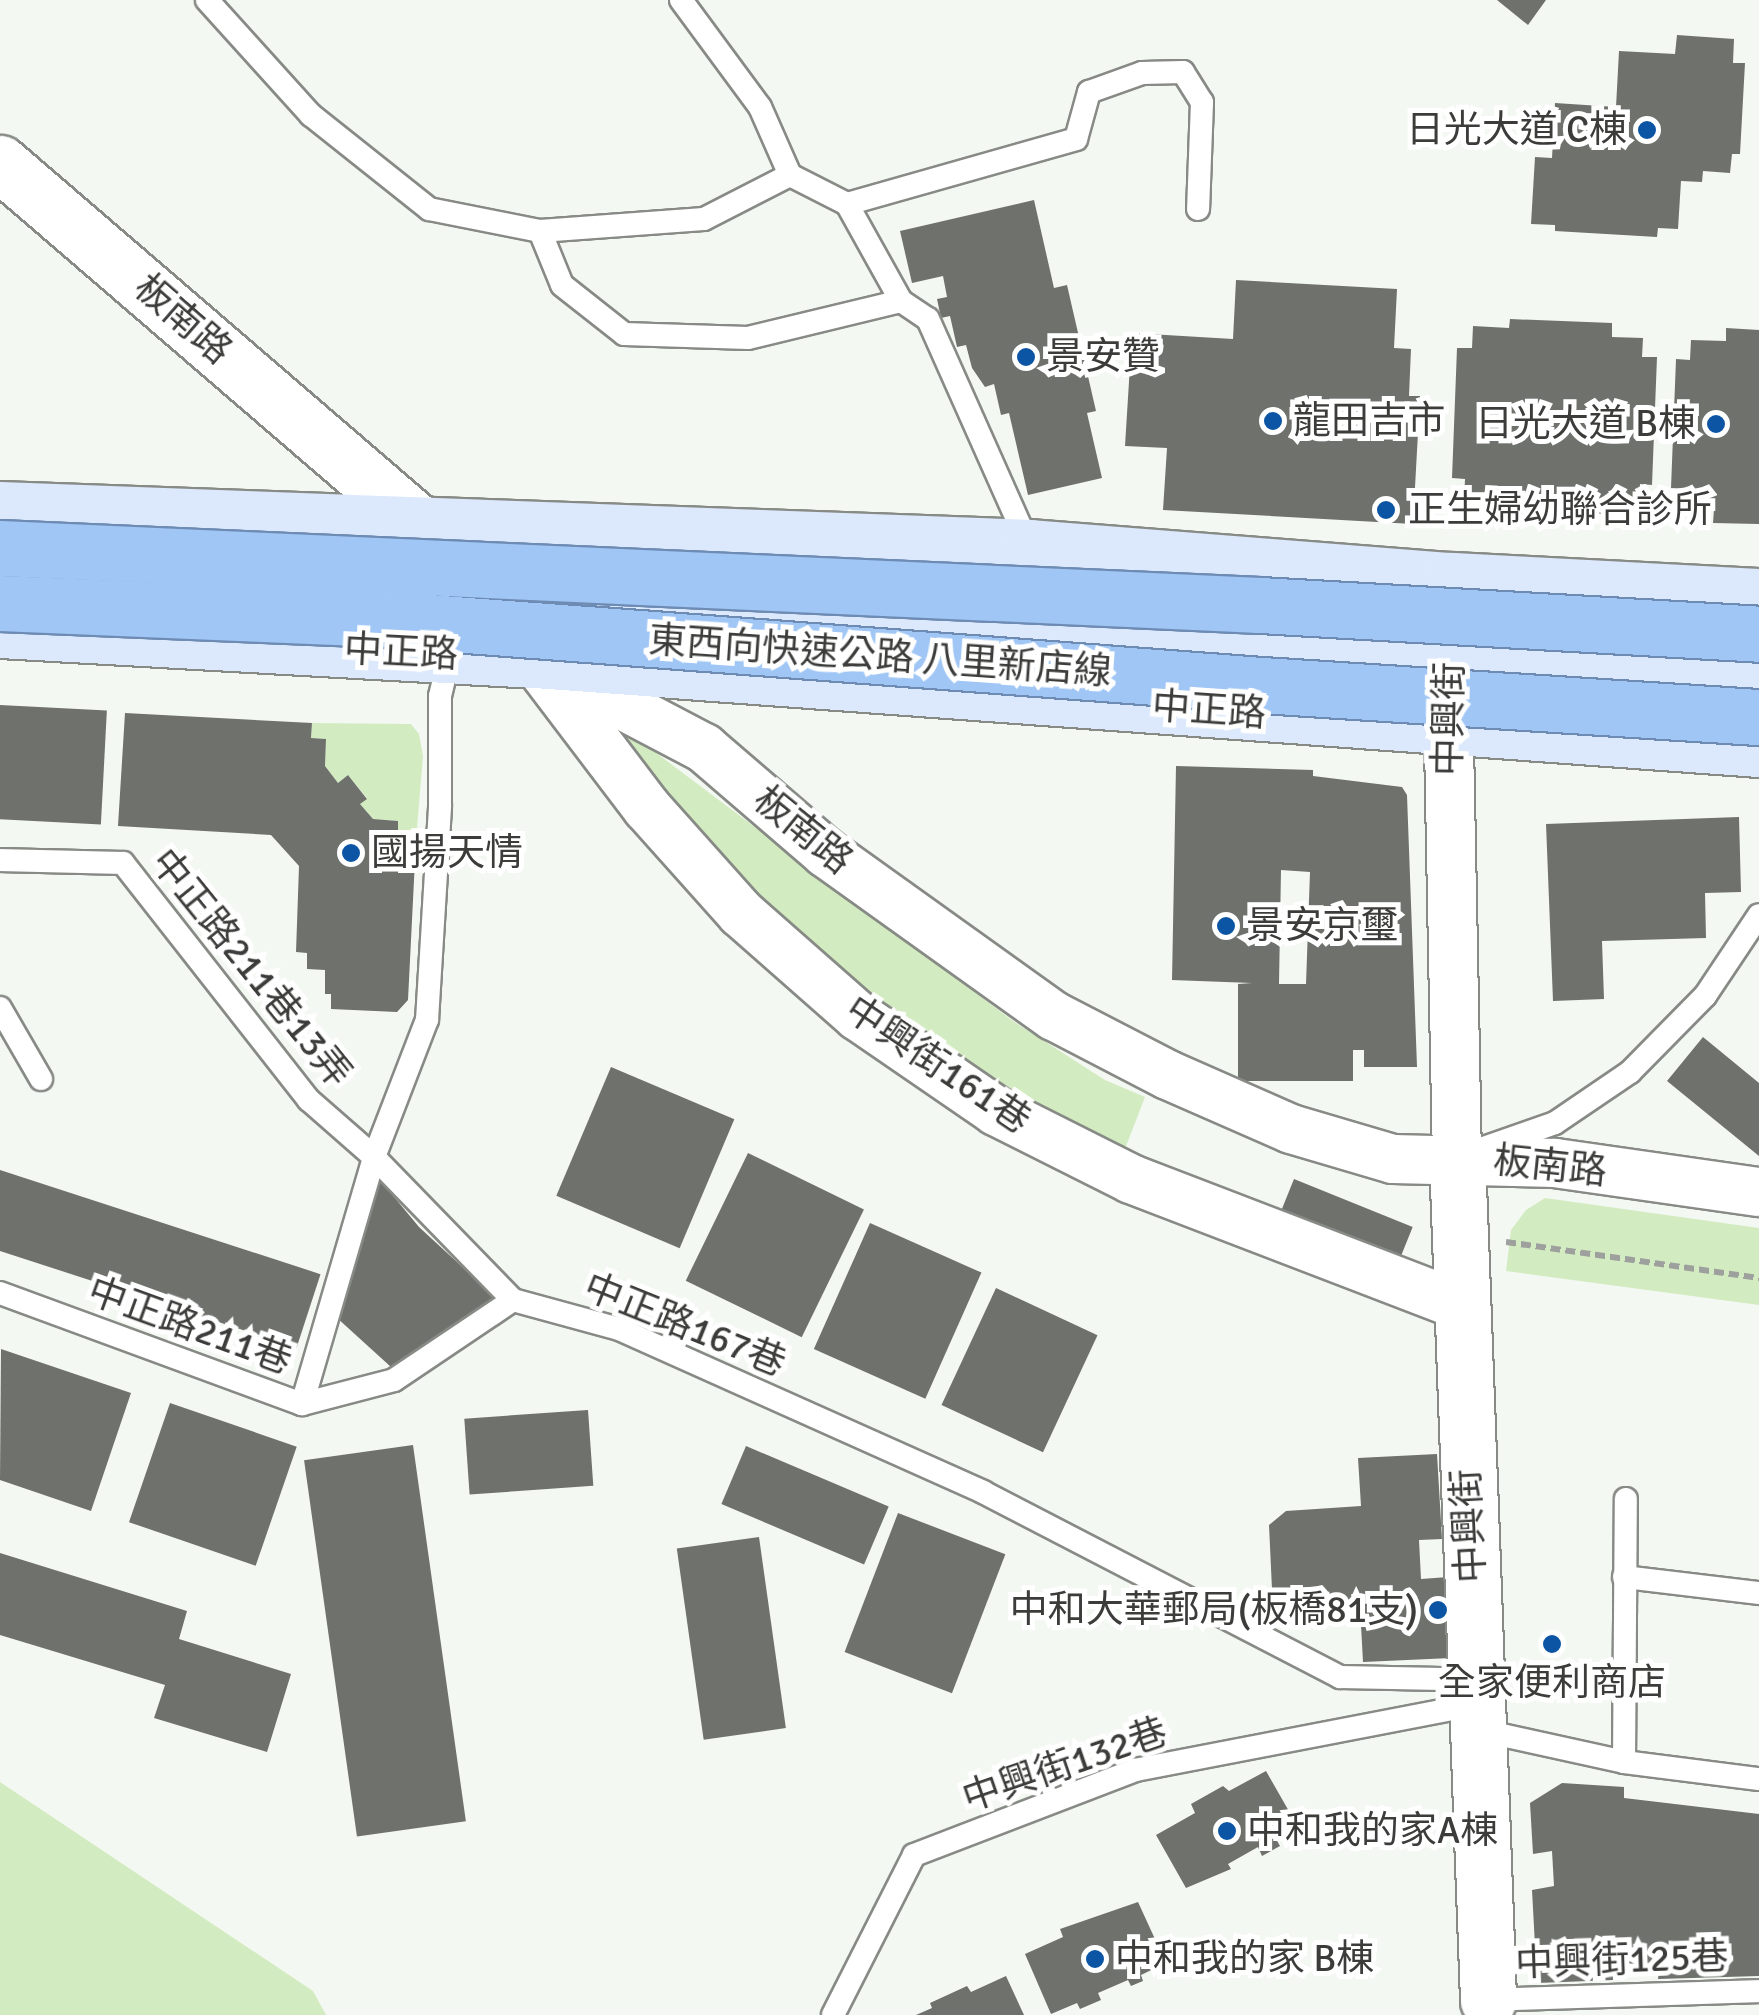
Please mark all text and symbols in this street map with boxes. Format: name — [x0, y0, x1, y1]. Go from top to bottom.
place label: 日光大道 C棟 — [1406, 107, 1627, 153]
marker: 日光大道 C棟 — [1636, 119, 1658, 141]
street label: 板南路 — [125, 264, 241, 374]
place label: 景安贊 — [1046, 334, 1160, 380]
marker: 景安贊 — [1015, 346, 1037, 368]
place label: 龍田吉市 — [1293, 398, 1445, 444]
place label: 日光大道 B棟 — [1475, 401, 1696, 447]
marker: 龍田吉市 — [1262, 410, 1284, 432]
marker: 日光大道 B棟 — [1705, 413, 1727, 435]
place label: 正生婦幼聯合診所 — [1408, 487, 1712, 533]
marker: 正生婦幼聯合診所 — [1373, 497, 1399, 523]
street label: 東西向快速公路 八里新店線 — [647, 617, 1113, 695]
street label: 中正路 — [343, 626, 459, 678]
street label: 中興街 — [1425, 662, 1473, 776]
street label: 中正路 — [1151, 683, 1267, 737]
street label: 板南路 — [744, 776, 862, 884]
place label: 國揚天情 — [371, 830, 523, 876]
street label: 中正路211巷13弄 — [141, 840, 361, 1096]
marker: 國揚天情 — [340, 842, 362, 864]
place label: 景安京璽 — [1246, 903, 1398, 949]
marker: 景安京璽 — [1215, 915, 1237, 937]
street label: 中興街161巷 — [837, 986, 1039, 1144]
street label: 板南路 — [1491, 1137, 1609, 1195]
street label: 中正路167巷 — [577, 1264, 793, 1386]
street label: 中正路211巷 — [82, 1268, 298, 1384]
street label: 中興街 — [1443, 1468, 1495, 1584]
place label: 中和大華郵局(板橋81支) — [1010, 1587, 1418, 1633]
marker: 中和大華郵局(板橋81支) — [1427, 1599, 1449, 1621]
marker: 全家便利商店 — [1541, 1633, 1563, 1655]
place label: 全家便利商店 — [1438, 1660, 1666, 1706]
street label: 中興街132巷 — [957, 1709, 1173, 1821]
place label: 中和我的家A棟 — [1247, 1808, 1498, 1854]
marker: 中和我的家A棟 — [1216, 1820, 1238, 1842]
street label: 中興街125巷 — [1514, 1933, 1730, 1987]
place label: 中和我的家 B棟 — [1115, 1936, 1374, 1982]
marker: 中和我的家 B棟 — [1084, 1948, 1106, 1970]

